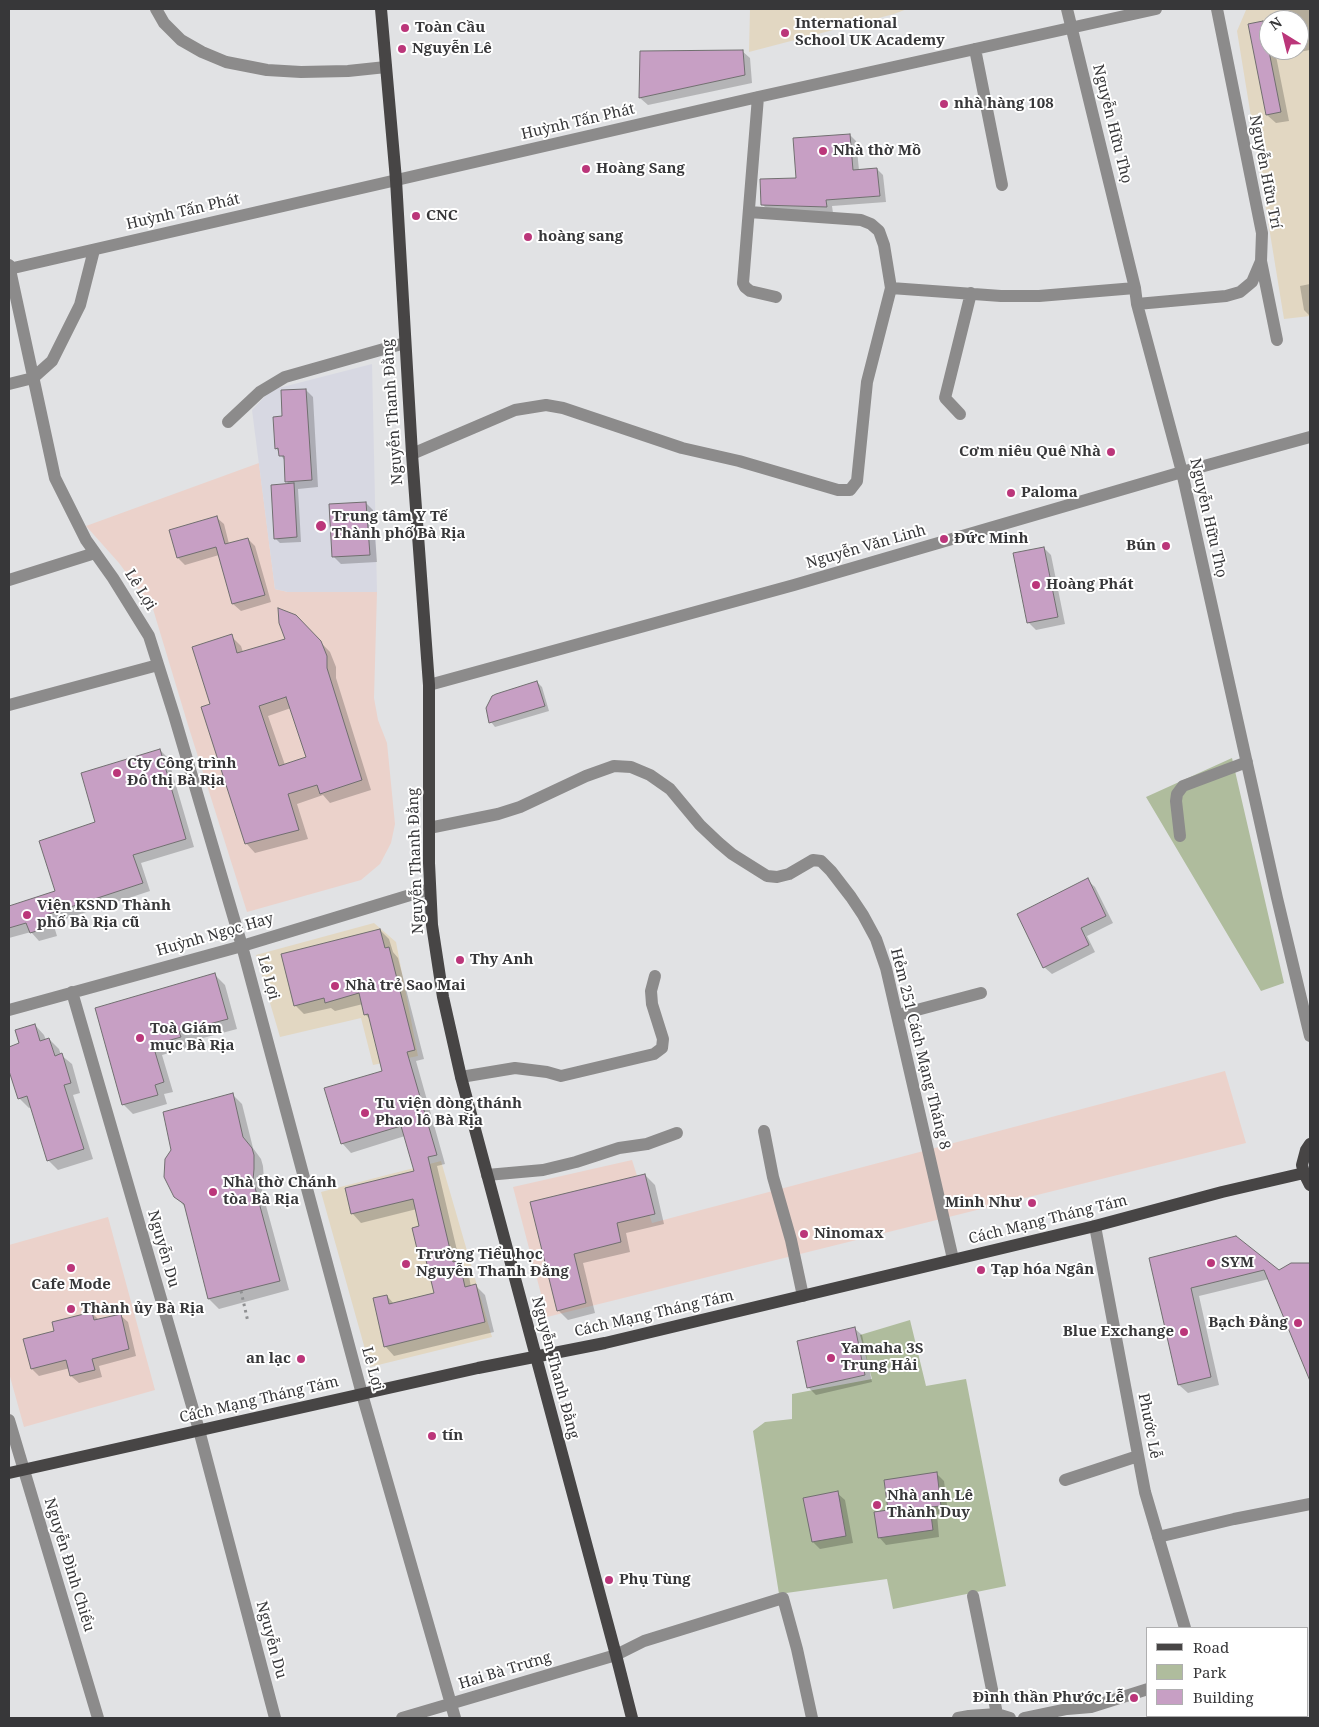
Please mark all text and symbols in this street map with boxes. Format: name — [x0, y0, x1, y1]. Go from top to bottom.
north arrow — [1259, 10, 1309, 60]
text: N — [1265, 12, 1286, 34]
place label: International School UK Academy — [795, 15, 945, 50]
place label: Toàn Cầu — [415, 19, 485, 37]
marker: Toàn Cầu — [399, 22, 411, 34]
marker: International School UK Academy — [779, 27, 791, 39]
place label: Nguyễn Lê — [412, 40, 492, 58]
marker: Nguyễn Lê — [396, 43, 408, 55]
street label: Nguyễn Hữu Thọ — [1089, 63, 1135, 185]
place label: nhà hàng 108 — [954, 95, 1054, 113]
marker: nhà hàng 108 — [938, 98, 950, 110]
street label: Huỳnh Tấn Phát — [519, 100, 637, 144]
street label: Nguyễn Hữu Trí — [1245, 114, 1285, 230]
place label: Nhà thờ Mồ — [833, 142, 921, 160]
marker: Nhà thờ Mồ — [817, 145, 829, 157]
place label: Hoàng Sang — [596, 160, 685, 178]
marker: Hoàng Sang — [580, 163, 592, 175]
street label: Huỳnh Tấn Phát — [124, 190, 242, 234]
place label: CNC — [426, 207, 458, 225]
marker: CNC — [410, 210, 422, 222]
place label: hoàng sang — [538, 228, 623, 246]
marker: hoàng sang — [522, 231, 534, 243]
street label: Nguyễn Thanh Đằng — [379, 338, 407, 486]
place label: Cơm niêu Quê Nhà — [959, 443, 1101, 461]
marker: Cơm niêu Quê Nhà — [1105, 446, 1117, 458]
street label: Nguyễn Hữu Thọ — [1186, 457, 1230, 579]
place label: Paloma — [1021, 484, 1078, 502]
marker: Paloma — [1005, 487, 1017, 499]
place label: Trung tâm Y Tế Thành phố Bà Rịa — [332, 508, 465, 543]
marker: Trung tâm Y Tế Thành phố Bà Rịa — [314, 519, 328, 533]
street label: Nguyễn Văn Linh — [804, 521, 928, 573]
place label: Đức Minh — [954, 530, 1029, 548]
marker: Đức Minh — [938, 533, 950, 545]
place label: Bún — [1126, 537, 1156, 555]
marker: Bún — [1160, 540, 1172, 552]
street label: Lê Lợi — [120, 566, 160, 614]
place label: Hoàng Phát — [1046, 576, 1133, 594]
marker: Hoàng Phát — [1030, 579, 1042, 591]
place label: Cty Công trình Đô thị Bà Rịa — [127, 755, 236, 790]
marker: Cty Công trình Đô thị Bà Rịa — [111, 767, 123, 779]
street label: Nguyễn Thanh Đằng — [404, 787, 428, 935]
place label: Viện KSND Thành phố Bà Rịa cũ — [37, 897, 171, 932]
marker: Viện KSND Thành phố Bà Rịa cũ — [21, 909, 33, 921]
street label: Huỳnh Ngọc Hay — [154, 910, 276, 960]
street label: Hẻm 251 Cách Mạng Tháng 8 — [886, 946, 954, 1152]
place label: Thy Anh — [470, 951, 533, 969]
street label: Lê Lợi — [254, 954, 282, 1002]
marker: Thy Anh — [454, 954, 466, 966]
place label: Nhà trẻ Sao Mai — [345, 977, 465, 995]
marker: Nhà trẻ Sao Mai — [329, 980, 341, 992]
place label: Toà Giám mục Bà Rịa — [150, 1020, 235, 1055]
marker: Toà Giám mục Bà Rịa — [134, 1032, 146, 1044]
place label: Tu viện dòng thánh Phao lô Bà Rịa — [375, 1095, 522, 1130]
marker: Tu viện dòng thánh Phao lô Bà Rịa — [359, 1107, 371, 1119]
place label: Nhà thờ Chánh tòa Bà Rịa — [223, 1174, 337, 1209]
marker: Nhà thờ Chánh tòa Bà Rịa — [207, 1186, 219, 1198]
street label: Cách Mạng Tháng Tám — [967, 1192, 1129, 1248]
place label: Minh Như — [945, 1194, 1022, 1212]
marker: Minh Như — [1026, 1197, 1038, 1209]
street label: Nguyễn Du — [143, 1208, 183, 1290]
place label: Ninomax — [814, 1225, 884, 1243]
marker: Ninomax — [798, 1228, 810, 1240]
place label: Trường Tiểu học Nguyễn Thanh Đằng — [416, 1246, 569, 1281]
place label: SYM — [1221, 1254, 1254, 1272]
marker: SYM — [1205, 1257, 1217, 1269]
marker: Trường Tiểu học Nguyễn Thanh Đằng — [400, 1258, 412, 1270]
place label: Tạp hóa Ngân — [991, 1261, 1094, 1279]
marker: Cafe Mode — [65, 1262, 77, 1274]
marker: Tạp hóa Ngân — [975, 1264, 987, 1276]
place label: Cafe Mode — [31, 1276, 111, 1294]
street label: Cách Mạng Tháng Tám — [573, 1287, 735, 1341]
street label: Nguyễn Thanh Đằng — [527, 1295, 583, 1441]
place label: Thành ủy Bà Rịa — [81, 1300, 204, 1318]
marker: Thành ủy Bà Rịa — [65, 1303, 77, 1315]
place label: Bạch Đằng — [1208, 1314, 1288, 1332]
marker: Bạch Đằng — [1292, 1317, 1304, 1329]
place label: Blue Exchange — [1063, 1323, 1174, 1341]
marker: Blue Exchange — [1178, 1326, 1190, 1338]
place label: Yamaha 3S Trung Hải — [841, 1340, 923, 1375]
street label: Lê Lợi — [358, 1345, 386, 1393]
place label: an lạc — [246, 1350, 291, 1368]
marker: Yamaha 3S Trung Hải — [825, 1352, 837, 1364]
marker: an lạc — [295, 1353, 307, 1365]
street label: Cách Mạng Tháng Tám — [178, 1373, 340, 1427]
street label: Phước Lễ — [1134, 1392, 1164, 1460]
place label: tín — [442, 1427, 463, 1445]
marker: tín — [426, 1430, 438, 1442]
place label: Nhà anh Lê Thành Duy — [887, 1487, 973, 1522]
street label: Nguyễn Đình Chiểu — [40, 1496, 98, 1634]
marker: Nhà anh Lê Thành Duy — [871, 1499, 883, 1511]
place label: Phụ Tùng — [619, 1571, 691, 1589]
marker: Phụ Tùng — [603, 1574, 615, 1586]
street label: Nguyễn Du — [252, 1599, 290, 1681]
legend — [1146, 1627, 1309, 1717]
text: Road — [1193, 1637, 1229, 1657]
street label: Hai Bà Trưng — [457, 1648, 553, 1694]
text: Park — [1193, 1662, 1226, 1682]
text: Building — [1193, 1687, 1254, 1707]
place label: Đình thần Phước Lễ — [973, 1689, 1124, 1707]
marker: Đình thần Phước Lễ — [1128, 1692, 1140, 1704]

